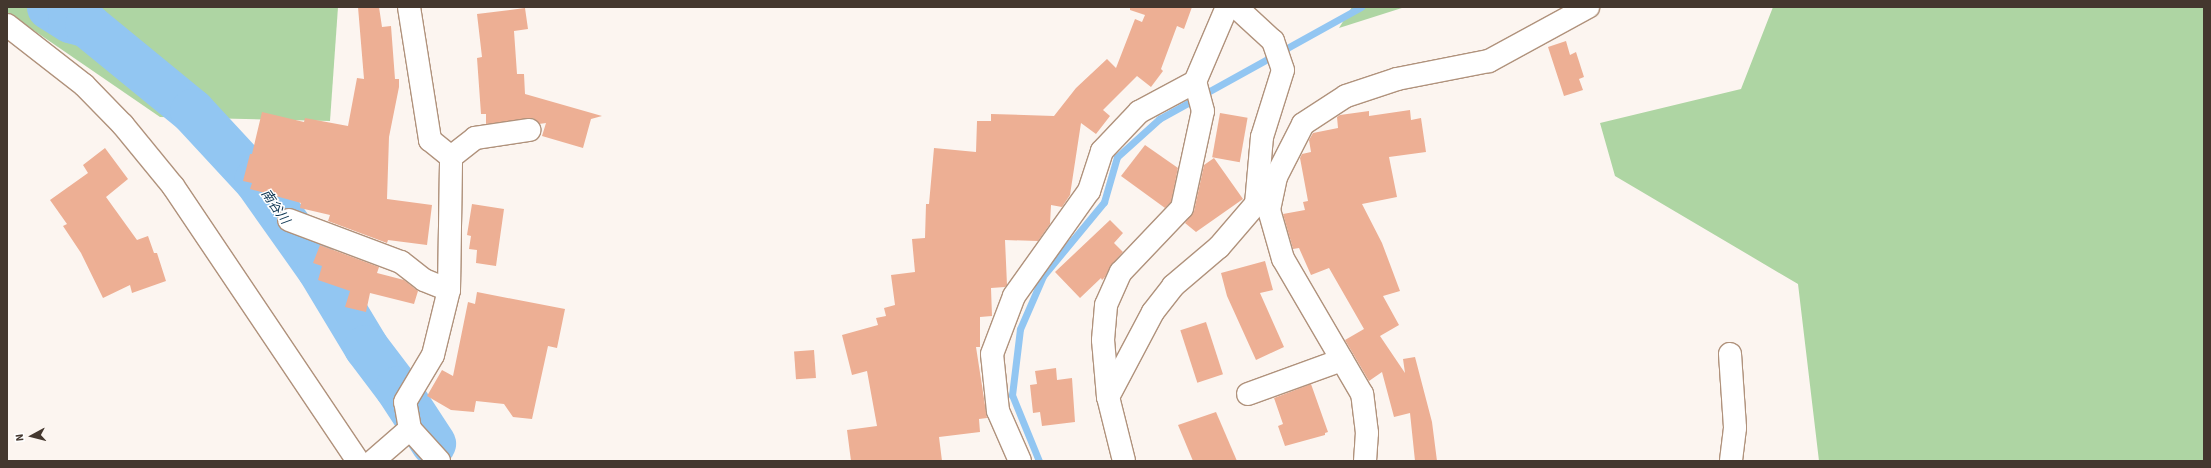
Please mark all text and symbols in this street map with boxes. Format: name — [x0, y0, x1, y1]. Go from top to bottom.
water label: 南谷川 — [257, 187, 293, 227]
north arrow — [12, 416, 52, 456]
text: N — [12, 433, 27, 442]

